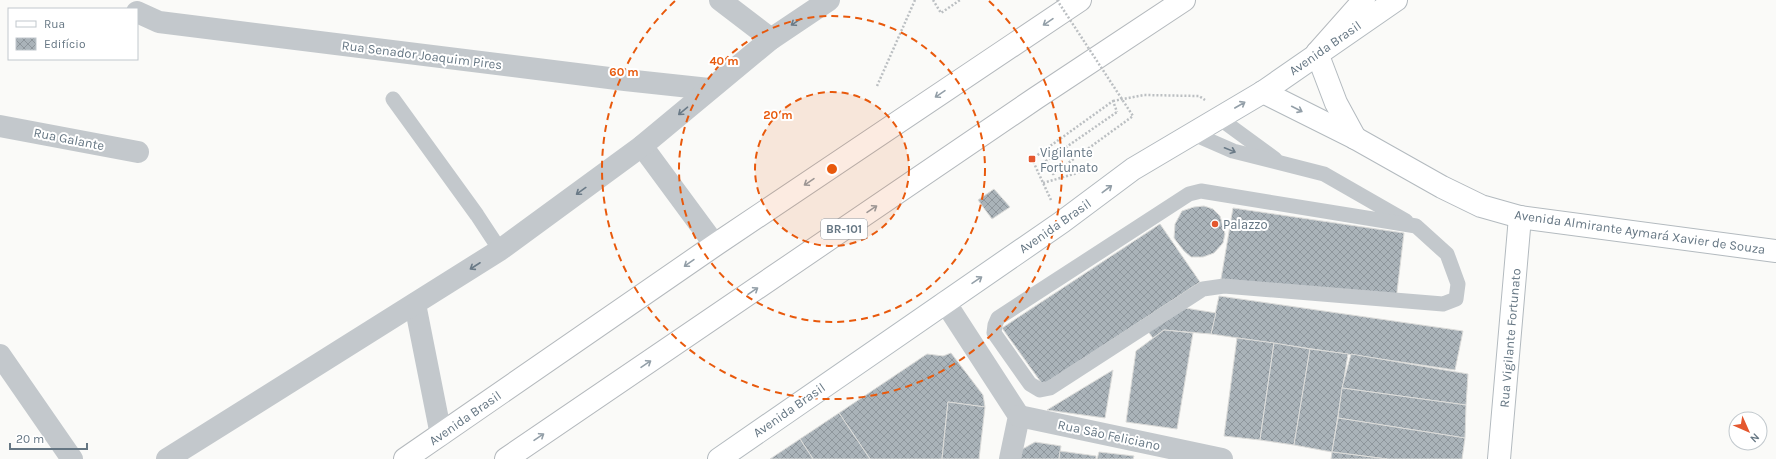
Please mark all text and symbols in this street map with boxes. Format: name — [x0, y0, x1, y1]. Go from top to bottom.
legend — [8, 8, 138, 60]
text: Rua — [44, 17, 65, 31]
one-way arrow — [791, 18, 802, 26]
one-way arrow — [1043, 18, 1054, 26]
street label: Avenida Brasil — [1286, 18, 1364, 78]
text: Edifício — [44, 37, 85, 51]
street label: Rua Senador Joaquim Pires — [341, 38, 503, 73]
text: 40 m — [709, 54, 739, 68]
text: 60 m — [609, 65, 639, 79]
one-way arrow — [935, 90, 946, 98]
one-way arrow — [1234, 101, 1245, 109]
one-way arrow — [678, 106, 689, 115]
one-way arrow — [1291, 106, 1303, 113]
text: 20 m — [763, 108, 793, 122]
street label: Rua Galante — [32, 125, 106, 153]
place label: Vigilante Fortunato — [1040, 145, 1098, 175]
one-way arrow — [1224, 146, 1236, 154]
marker: Vigilante Fortunato — [1027, 154, 1037, 164]
centre of rings — [825, 162, 839, 176]
one-way arrow — [804, 178, 815, 186]
one-way arrow — [1101, 185, 1112, 193]
one-way arrow — [575, 186, 586, 195]
street label: Avenida Brasil — [1016, 196, 1094, 256]
one-way arrow — [867, 205, 878, 214]
street label: Avenida Almirante Aymará Xavier de Souza — [1514, 207, 1766, 257]
place label: Palazzo — [1223, 217, 1268, 232]
road number: BR-101 — [821, 219, 867, 239]
marker: Palazzo — [1210, 219, 1220, 229]
one-way arrow — [684, 259, 695, 267]
one-way arrow — [470, 262, 481, 270]
street label: Rua Vigilante Fortunato — [1496, 268, 1524, 408]
one-way arrow — [972, 276, 983, 284]
one-way arrow — [748, 287, 759, 295]
one-way arrow — [640, 360, 651, 368]
street label: Avenida Brasil — [750, 380, 828, 440]
street label: Avenida Brasil — [426, 388, 504, 448]
north arrow — [1728, 411, 1768, 451]
street label: Rua São Feliciano — [1056, 417, 1162, 453]
scale bar — [10, 425, 87, 451]
text: N — [1747, 430, 1762, 445]
text: 20 m — [16, 432, 44, 446]
one-way arrow — [533, 433, 544, 441]

